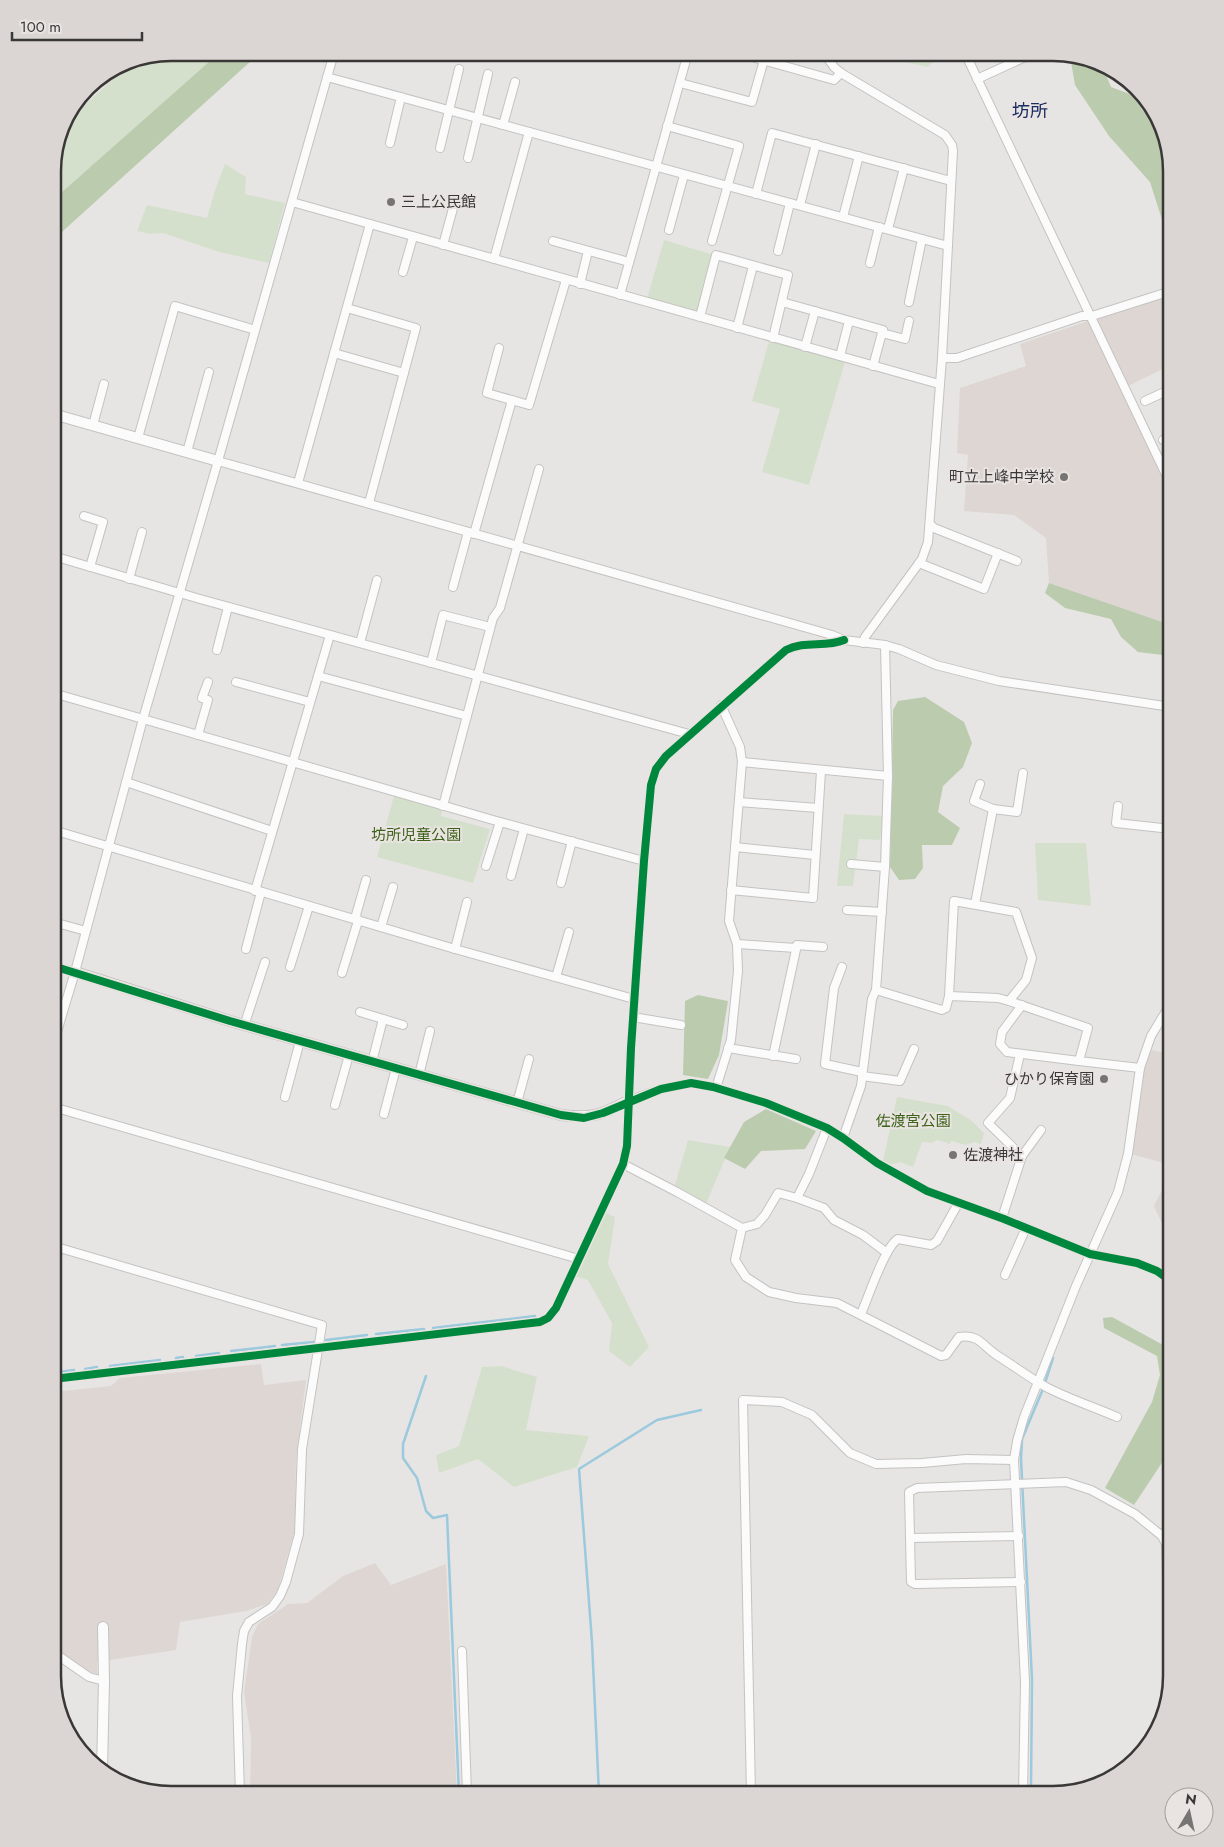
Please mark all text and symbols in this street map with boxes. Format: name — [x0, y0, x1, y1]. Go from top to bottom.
scale bar — [12, 10, 142, 42]
text: 100 m — [20, 16, 61, 38]
district label: 坊所 — [1012, 98, 1048, 124]
place label: 三上公民館 — [401, 191, 476, 213]
marker: 三上公民館 — [385, 196, 397, 208]
place label: 町立上峰中学校 — [949, 466, 1054, 488]
marker: 町立上峰中学校 — [1058, 471, 1070, 483]
park label: 坊所児童公園 — [371, 824, 461, 846]
place label: ひかり保育園 — [1004, 1068, 1094, 1090]
marker: ひかり保育園 — [1098, 1073, 1110, 1085]
park label: 佐渡宮公園 — [875, 1110, 951, 1132]
place label: 佐渡神社 — [963, 1144, 1023, 1166]
marker: 佐渡神社 — [947, 1149, 959, 1161]
north arrow — [1164, 1787, 1214, 1837]
text: N — [1184, 1788, 1198, 1810]

